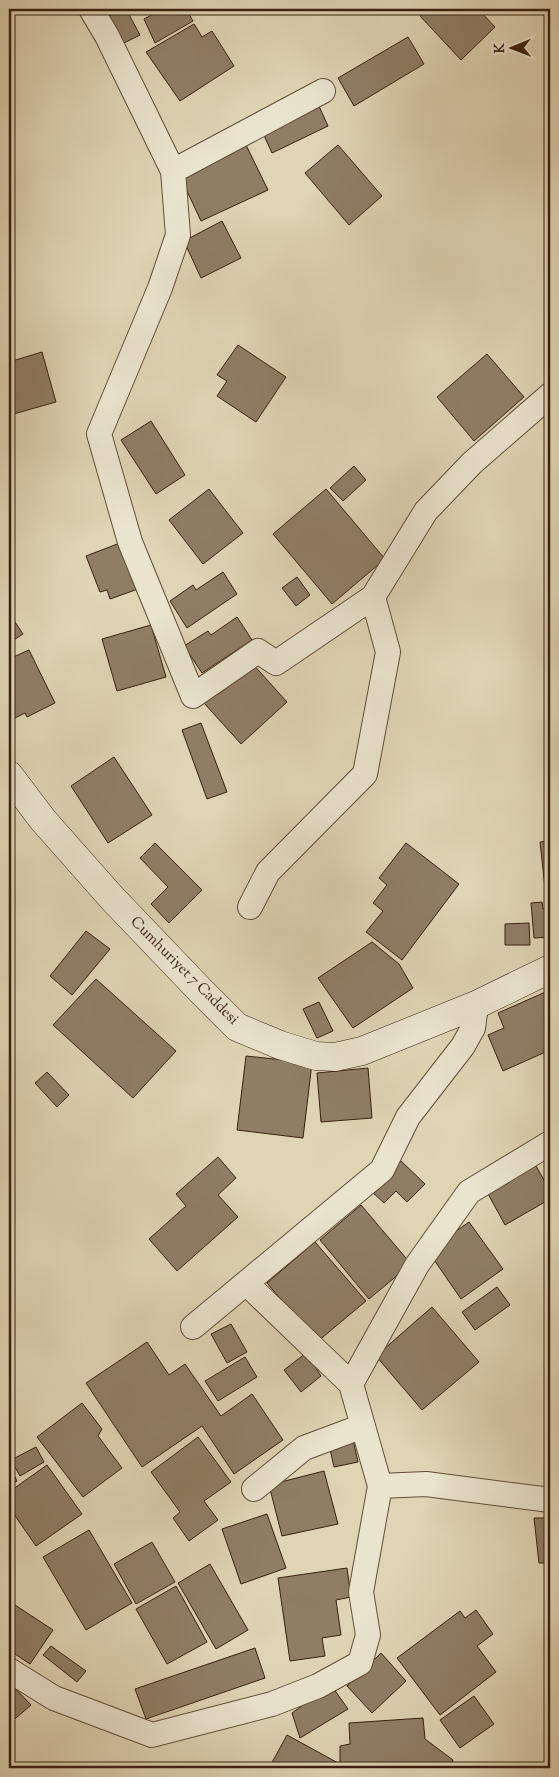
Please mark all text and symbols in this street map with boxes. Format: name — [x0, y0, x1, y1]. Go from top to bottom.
north arrow — [486, 22, 536, 72]
text: K — [491, 42, 511, 53]
street label: Cumhuriyet 7 Caddesi — [125, 912, 243, 1030]

